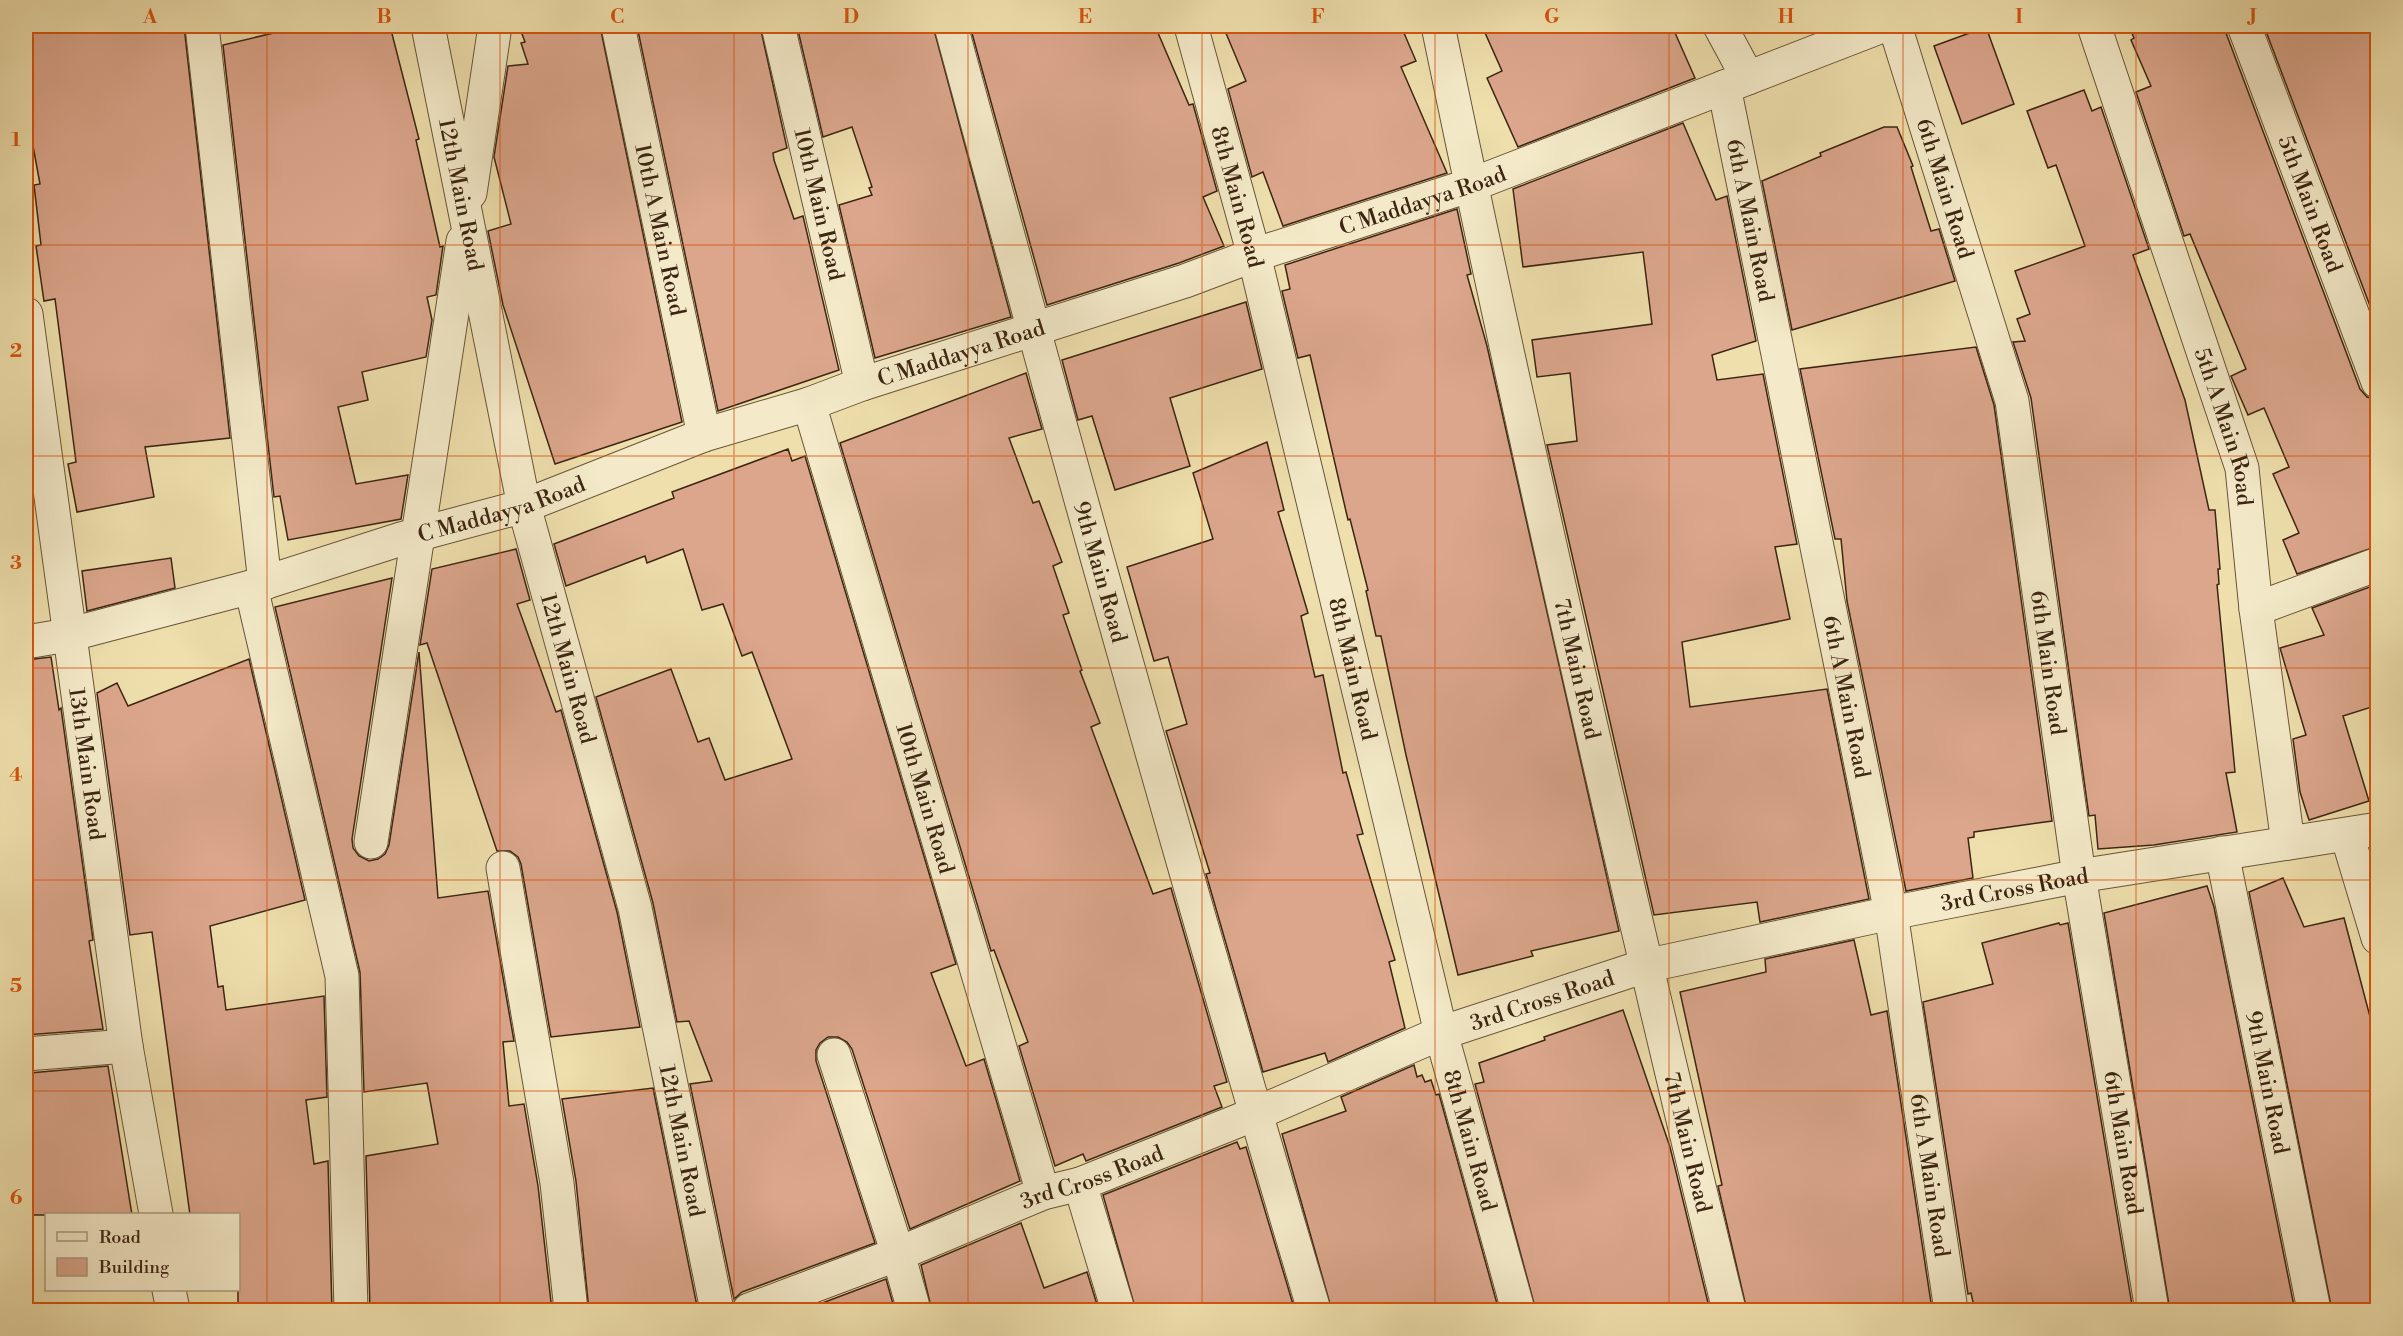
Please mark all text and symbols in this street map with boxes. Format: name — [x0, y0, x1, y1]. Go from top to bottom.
text: A — [142, 5, 158, 30]
text: B — [376, 5, 392, 30]
text: C — [610, 5, 624, 30]
text: D — [843, 5, 859, 30]
text: E — [1078, 5, 1092, 30]
text: F — [1311, 5, 1325, 30]
text: G — [1544, 5, 1560, 30]
text: H — [1778, 5, 1795, 30]
text: I — [2015, 5, 2023, 30]
text: J — [2246, 5, 2257, 30]
street label: 6th Main Road — [1910, 115, 1979, 263]
street label: 12th Main Road — [432, 116, 489, 274]
street label: 8th Main Road — [1204, 123, 1269, 271]
street label: 10th Main Road — [787, 126, 849, 284]
text: 1 — [11, 128, 21, 153]
street label: 5th Main Road — [2271, 132, 2348, 277]
street label: 6th A Main Road — [1720, 137, 1779, 305]
street label: 10th A Main Road — [628, 141, 691, 319]
street label: C Maddayya Road — [1336, 161, 1511, 242]
street label: C Maddayya Road — [874, 314, 1049, 393]
text: 2 — [10, 339, 22, 364]
street label: 5th A Main Road — [2188, 345, 2258, 508]
street label: C Maddayya Road — [415, 471, 590, 549]
street label: 9th Main Road — [1067, 498, 1132, 646]
text: 3 — [10, 551, 22, 576]
street label: 6th Main Road — [2024, 589, 2071, 737]
street label: 12th Main Road — [534, 591, 601, 747]
street label: 8th Main Road — [1322, 595, 1382, 744]
street label: 7th Main Road — [1547, 596, 1606, 743]
street label: 6th A Main Road — [1816, 613, 1876, 781]
street label: 13th Main Road — [62, 686, 110, 843]
street label: 10th Main Road — [889, 720, 960, 877]
text: 4 — [9, 763, 23, 788]
street label: 3rd Cross Road — [1938, 863, 2091, 918]
street label: 3rd Cross Road — [1467, 965, 1618, 1038]
text: 5 — [10, 974, 22, 999]
street label: 9th Main Road — [2239, 1009, 2294, 1157]
street label: 12th Main Road — [652, 1062, 710, 1220]
street label: 8th Main Road — [1437, 1067, 1502, 1215]
street label: 6th Main Road — [2097, 1069, 2148, 1218]
street label: 7th Main Road — [1657, 1070, 1717, 1216]
street label: 6th A Main Road — [1903, 1092, 1955, 1260]
street label: 3rd Cross Road — [1017, 1140, 1168, 1216]
text: 6 — [10, 1186, 23, 1211]
legend — [45, 1213, 240, 1291]
text: Road — [99, 1226, 142, 1249]
text: Building — [98, 1256, 170, 1279]

